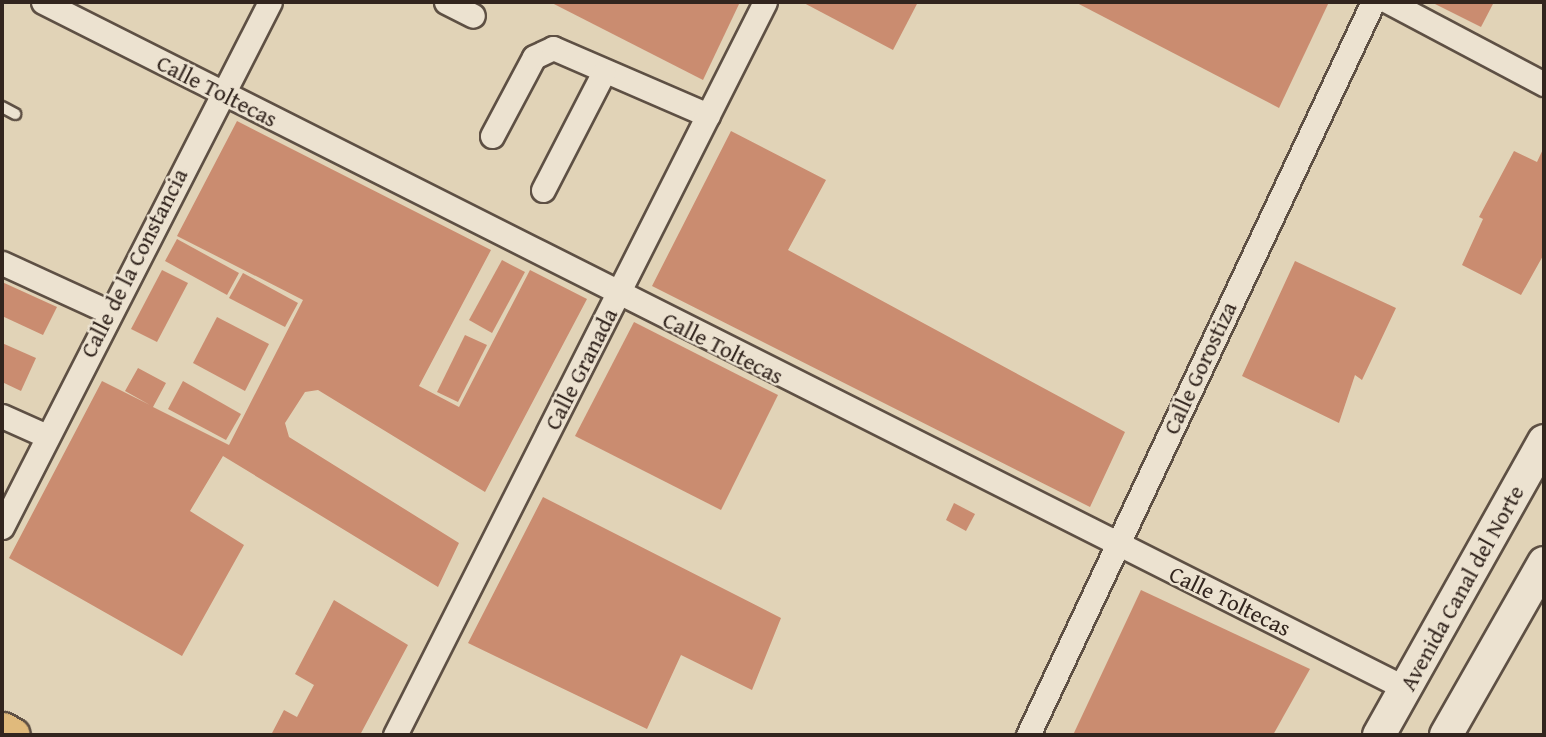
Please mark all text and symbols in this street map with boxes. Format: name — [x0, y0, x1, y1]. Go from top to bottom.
street label: Calle Toltecas — [152, 49, 282, 133]
street label: Calle de la Constancia — [74, 164, 194, 362]
street label: Calle Gorostiza — [1157, 297, 1243, 439]
street label: Calle Granada — [539, 304, 623, 434]
street label: Calle Toltecas — [658, 306, 788, 390]
street label: Avenida Canal del Norte — [1394, 480, 1530, 696]
street label: Calle Toltecas — [1165, 560, 1295, 642]

